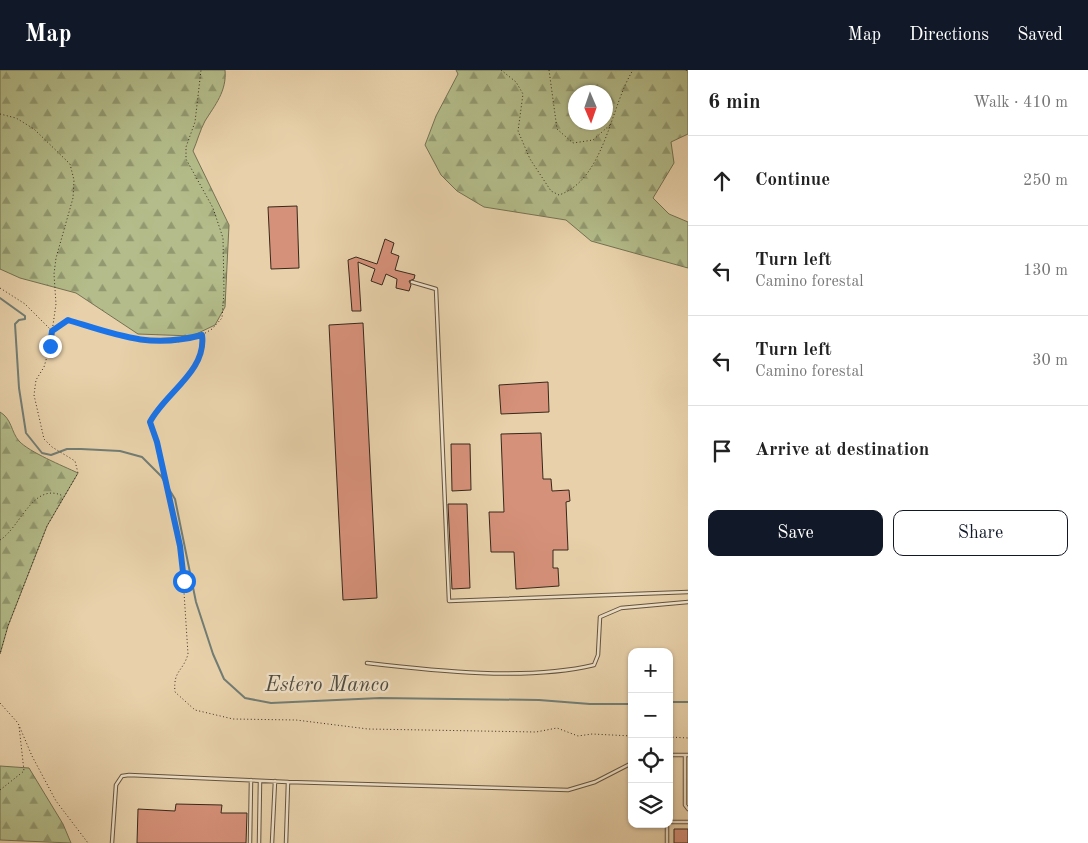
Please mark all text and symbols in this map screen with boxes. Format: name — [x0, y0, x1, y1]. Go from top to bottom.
text: Map — [25, 23, 72, 47]
text: Map — [848, 26, 881, 44]
text: Directions — [909, 26, 989, 44]
text: Saved — [1017, 26, 1063, 44]
north arrow — [568, 85, 613, 130]
text: 6 min — [708, 92, 761, 113]
text: Walk · 410 m — [973, 95, 1068, 111]
icon: ahead — [708, 167, 736, 195]
text: Continue — [755, 171, 830, 190]
text: 250 m — [1023, 173, 1068, 189]
text: Turn left — [755, 251, 832, 270]
icon: left — [708, 257, 736, 285]
text: 130 m — [1023, 263, 1068, 279]
text: Camino forestal — [755, 274, 864, 290]
route end — [39, 335, 62, 358]
text: Turn left — [755, 341, 832, 360]
icon: left — [708, 347, 736, 375]
text: 30 m — [1032, 353, 1068, 369]
text: Camino forestal — [755, 364, 864, 380]
icon: arrive — [708, 437, 736, 465]
text: Arrive at destination — [755, 441, 929, 460]
button: Save — [708, 510, 883, 556]
button: Share — [893, 510, 1068, 556]
route start — [173, 570, 196, 593]
map controls — [628, 648, 673, 828]
button: + — [628, 648, 673, 693]
water label: Estero Manco — [264, 675, 389, 696]
button: − — [628, 693, 673, 738]
button: locate — [628, 738, 673, 783]
button: layers — [628, 783, 673, 828]

